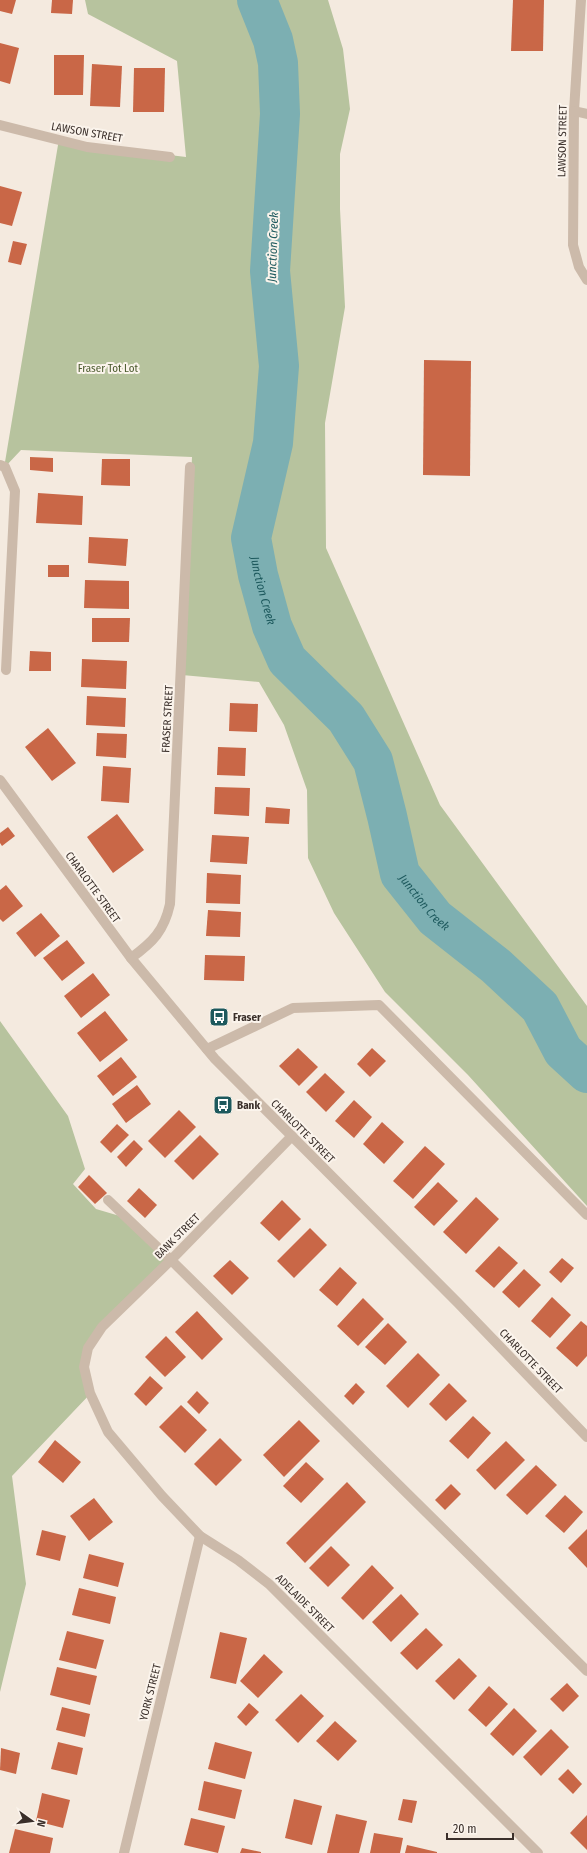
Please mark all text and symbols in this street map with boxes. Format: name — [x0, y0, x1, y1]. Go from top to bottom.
street label: LAWSON STREET — [555, 104, 570, 177]
street label: LAWSON STREET — [50, 120, 124, 145]
water label: Junction Creek — [265, 212, 281, 283]
park label: Fraser Tot Lot — [78, 362, 139, 375]
water label: Junction Creek — [247, 554, 278, 626]
street label: FRASER STREET — [159, 684, 176, 753]
street label: CHARLOTTE STREET — [62, 849, 123, 926]
water label: Junction Creek — [395, 871, 452, 934]
bus stop icon: Fraser — [208, 1006, 230, 1028]
place label: Fraser — [233, 1011, 262, 1024]
bus stop icon: Bank — [212, 1094, 234, 1116]
street label: CHARLOTTE STREET — [268, 1097, 338, 1166]
place label: Bank — [237, 1099, 260, 1112]
street label: BANK STREET — [152, 1210, 203, 1262]
street label: CHARLOTTE STREET — [497, 1326, 565, 1397]
street label: ADELAIDE STREET — [273, 1572, 337, 1636]
street label: YORK STREET — [137, 1661, 164, 1722]
north arrow — [12, 1801, 52, 1841]
scale bar — [447, 1815, 513, 1841]
text: N — [34, 1819, 48, 1828]
text: 20 m — [453, 1822, 477, 1836]

